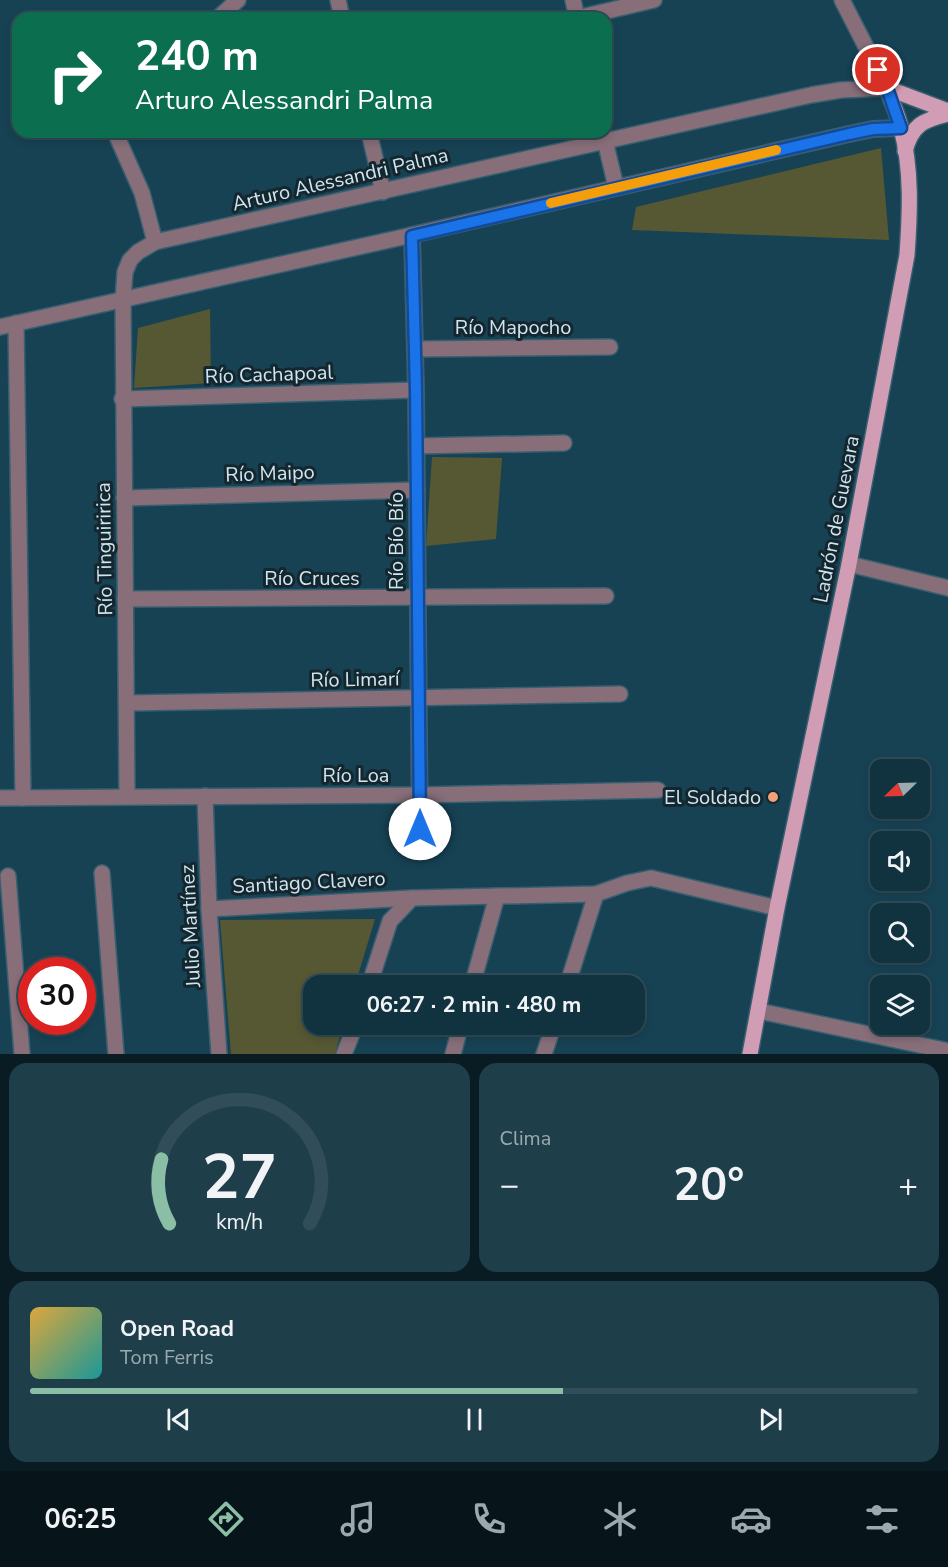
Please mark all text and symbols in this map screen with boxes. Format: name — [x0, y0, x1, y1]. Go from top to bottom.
text: 240 m — [135, 28, 259, 85]
icon: right — [36, 36, 114, 114]
pin — [852, 44, 903, 95]
icon: arrive — [861, 53, 894, 86]
text: Arturo Alessandri Palma — [135, 82, 433, 119]
street label: Arturo Alessandri Palma — [229, 141, 451, 218]
street label: Río Mapocho — [455, 314, 571, 341]
street label: Río Cachapoal — [204, 359, 334, 390]
street label: Ladrón de Guevara — [807, 433, 866, 605]
street label: Río Maipo — [225, 458, 315, 489]
street label: Río Tinguiririca — [90, 482, 119, 616]
street label: Río Bío Bío — [383, 492, 410, 590]
street label: Río Cruces — [264, 565, 360, 592]
street label: Río Limarí — [310, 665, 401, 694]
north arrow — [870, 759, 930, 819]
map controls — [870, 759, 930, 1035]
street label: Río Loa — [323, 762, 389, 789]
place label: El Soldado — [664, 784, 761, 811]
marker: El Soldado — [766, 790, 780, 804]
position arrow — [388, 797, 452, 861]
button: sound — [870, 831, 930, 891]
street label: Julio Martínez — [174, 864, 207, 989]
street label: Santiago Clavero — [232, 865, 386, 900]
button: search — [870, 903, 930, 963]
speed limit sign: 30 — [18, 957, 96, 1035]
button: layers — [870, 975, 930, 1035]
text: 06:27 · 2 min · 480 m — [367, 990, 581, 1020]
text: Clima — [500, 1125, 551, 1152]
text: 27 — [202, 1135, 277, 1220]
text: 20° — [673, 1155, 744, 1216]
text: − — [500, 1163, 519, 1208]
text: + — [898, 1163, 918, 1208]
text: km/h — [216, 1208, 263, 1238]
text: Open Road — [120, 1314, 234, 1344]
text: Tom Ferris — [120, 1344, 214, 1371]
icon: previous — [162, 1403, 195, 1436]
icon: pause — [458, 1403, 491, 1436]
icon: next — [754, 1403, 787, 1436]
icon: directions — [205, 1498, 247, 1540]
icon: music — [337, 1498, 379, 1540]
icon: phone — [468, 1498, 510, 1540]
icon: climate — [599, 1498, 641, 1540]
icon: car — [730, 1498, 772, 1540]
icon: filters — [861, 1498, 903, 1540]
text: 06:25 — [45, 1501, 116, 1538]

